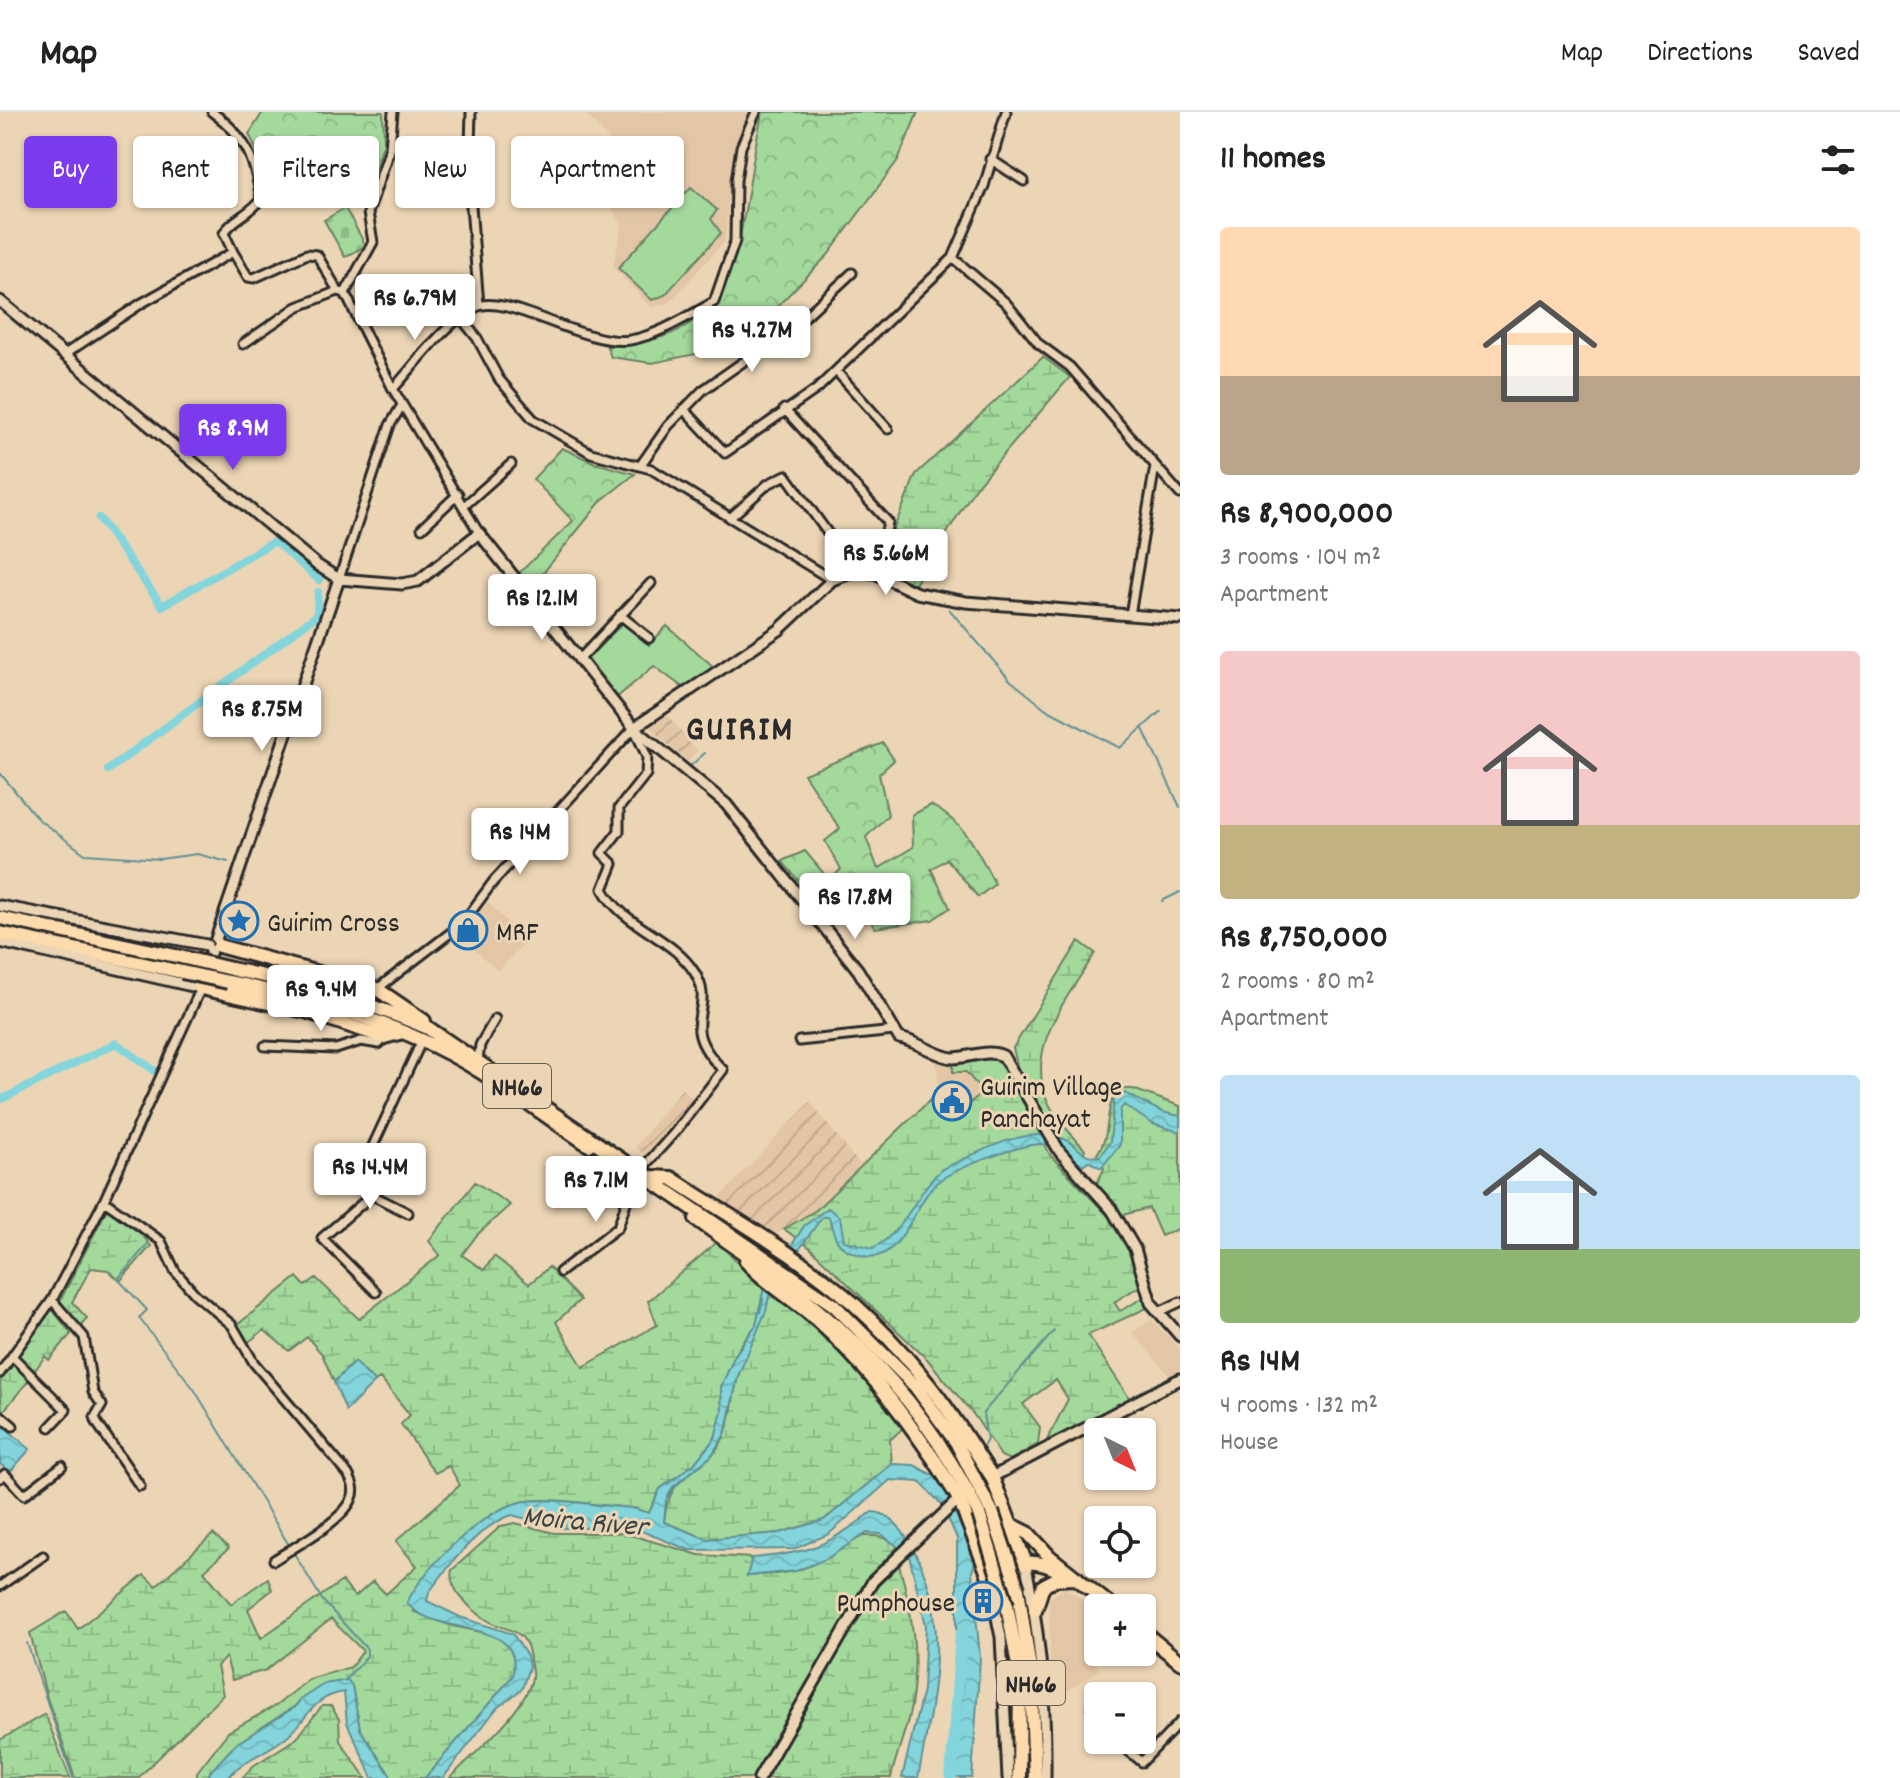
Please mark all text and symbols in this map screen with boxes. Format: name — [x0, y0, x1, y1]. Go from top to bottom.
text: Map — [40, 28, 98, 83]
text: Map — [1561, 35, 1603, 75]
text: Directions — [1647, 35, 1753, 75]
text: Saved — [1797, 35, 1860, 75]
chip: Buy — [24, 136, 117, 208]
chip: Rent — [133, 136, 238, 208]
chip: Filters — [254, 136, 379, 208]
chip: New — [395, 136, 495, 208]
chip: Apartment — [511, 136, 684, 208]
text: 11 homes — [1220, 136, 1326, 185]
icon: filters — [1816, 138, 1860, 182]
pin: Rs 6.79M — [332, 274, 498, 342]
icon: home — [1468, 279, 1612, 423]
text: Rs 6.79M — [373, 281, 457, 318]
pin: Rs 4.27M — [669, 306, 835, 374]
text: Rs 4.27M — [711, 313, 793, 350]
pin: Rs 8.9M — [159, 404, 307, 472]
text: Rs 8.9M — [197, 411, 269, 448]
text: Rs 8,900,000 — [1220, 491, 1393, 540]
pin: Rs 5.66M — [803, 529, 969, 597]
text: Rs 5.66M — [843, 536, 929, 573]
text: 3 rooms · 104 m² — [1220, 540, 1381, 577]
pin: Rs 12.1M — [459, 574, 625, 642]
text: Apartment — [1220, 577, 1329, 614]
text: Rs 12.1M — [506, 581, 578, 618]
pin: Rs 8.75M — [179, 685, 345, 753]
text: Rs 8.75M — [221, 692, 303, 729]
icon: home — [1468, 703, 1612, 847]
district label: GUIRIM — [686, 706, 794, 758]
pin: Rs 14M — [455, 808, 585, 876]
text: Rs 14M — [489, 815, 551, 852]
pin: Rs 17.8M — [772, 873, 938, 941]
text: Rs 17.8M — [817, 880, 893, 917]
place icon: Guirim Cross — [218, 900, 260, 942]
place label: Guirim Cross — [267, 906, 400, 946]
shop icon: MRF — [447, 909, 489, 951]
place label: MRF — [496, 915, 539, 955]
text: Rs 8,750,000 — [1220, 915, 1388, 964]
text: 2 rooms · 80 m² — [1220, 964, 1375, 1001]
pin: Rs 9.4M — [247, 965, 395, 1033]
text: Rs 9.4M — [285, 972, 357, 1009]
text: Apartment — [1220, 1001, 1329, 1038]
road number: NH66 — [483, 1064, 551, 1108]
place label: Guirim Village Panchayat — [980, 1070, 1122, 1142]
public building icon: Guirim Village Panchayat — [931, 1080, 973, 1122]
icon: home — [1468, 1127, 1612, 1271]
pin: Rs 14.4M — [287, 1143, 453, 1211]
text: Rs 14.4M — [332, 1150, 408, 1187]
pin: Rs 7.1M — [522, 1156, 670, 1224]
text: Rs 7.1M — [564, 1163, 628, 1200]
text: Rs 14M — [1220, 1339, 1300, 1388]
text: 4 rooms · 132 m² — [1220, 1388, 1378, 1425]
north arrow — [1084, 1418, 1156, 1490]
map controls — [1084, 1418, 1156, 1754]
text: House — [1220, 1425, 1278, 1462]
water label: Moira River — [520, 1498, 652, 1552]
button: locate — [1084, 1506, 1156, 1578]
building icon: Pumphouse — [962, 1580, 1004, 1622]
place label: Pumphouse — [837, 1586, 955, 1626]
button: + — [1084, 1594, 1156, 1666]
road number: NH66 — [997, 1661, 1065, 1705]
button: − — [1084, 1682, 1156, 1754]

